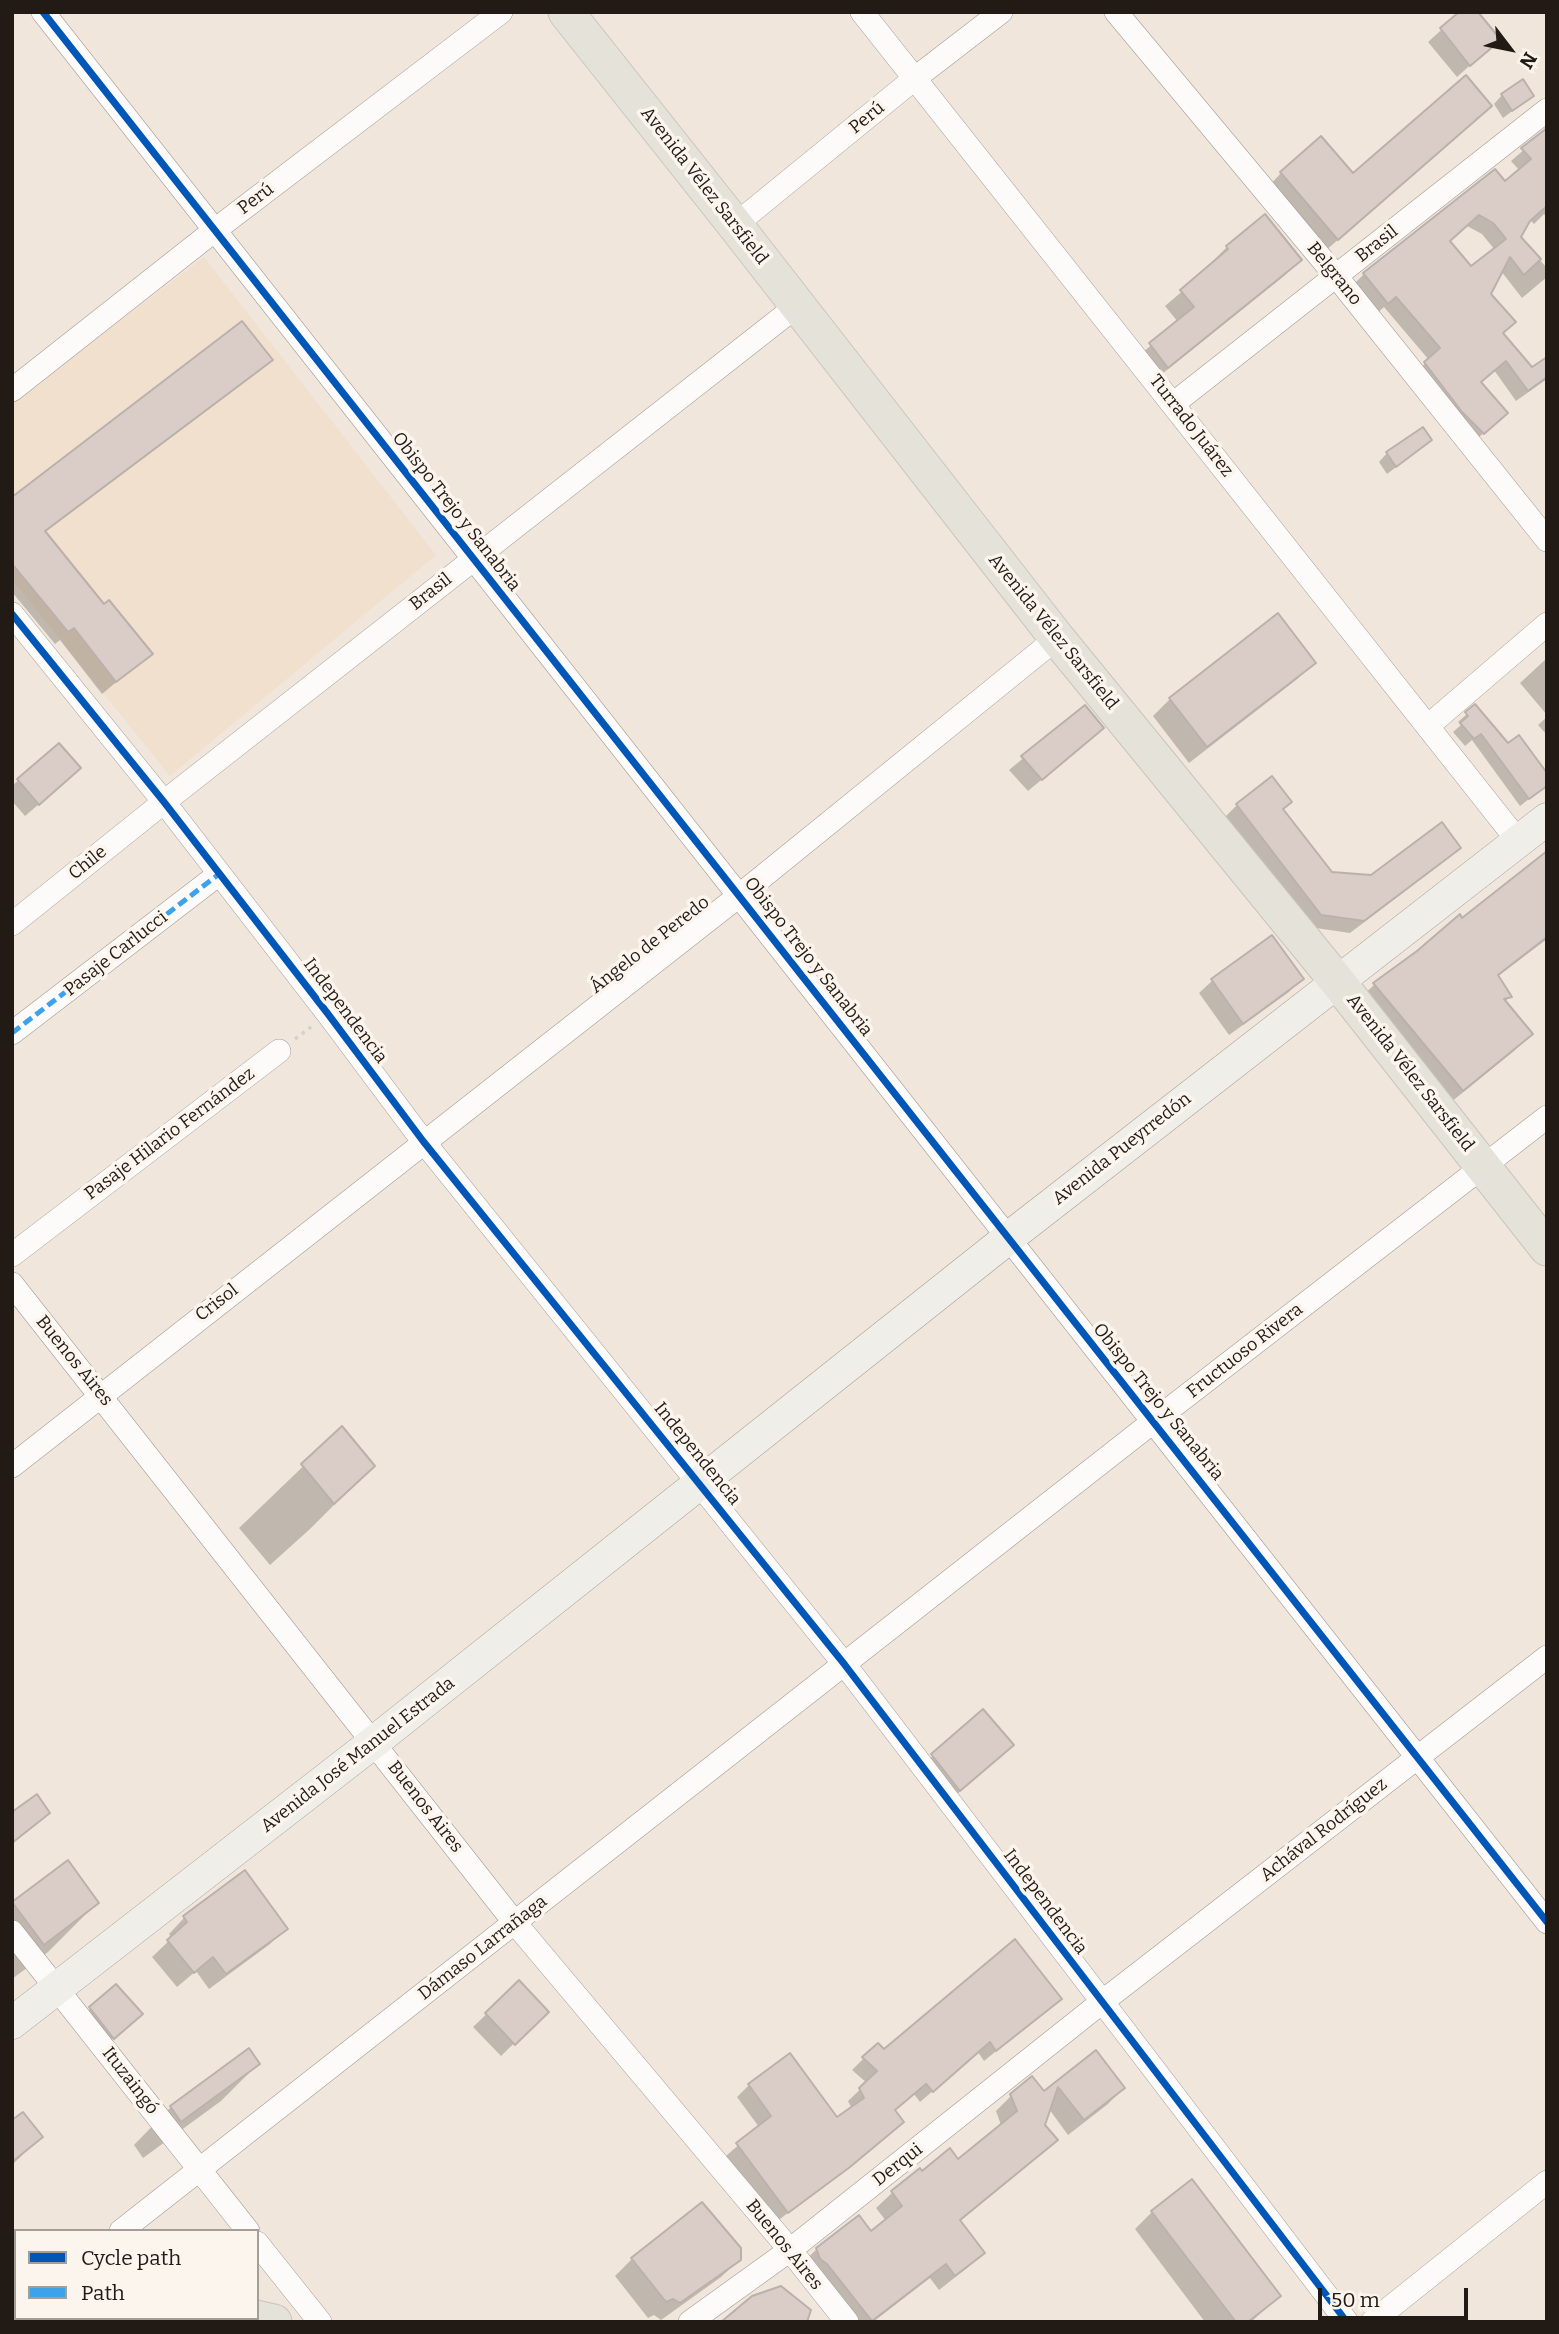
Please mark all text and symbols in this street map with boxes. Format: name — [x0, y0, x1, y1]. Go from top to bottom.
north arrow — [1475, 14, 1545, 84]
text: N — [1515, 48, 1542, 73]
street label: Perú — [845, 97, 889, 139]
street label: Avenida Vélez Sarsfield — [636, 103, 772, 269]
street label: Perú — [234, 179, 278, 219]
street label: Brasil — [1352, 221, 1402, 267]
street label: Belgrano — [1302, 238, 1366, 310]
street label: Turrado Juárez — [1144, 371, 1238, 481]
street label: Obispo Trejo y Sanabria — [387, 428, 525, 596]
street label: Avenida Vélez Sarsfield — [984, 550, 1122, 714]
street label: Brasil — [406, 569, 456, 615]
street label: Chile — [65, 841, 111, 885]
street label: Obispo Trejo y Sanabria — [739, 873, 877, 1041]
street label: Ángelo de Peredo — [586, 892, 714, 998]
street label: Pasaje Carlucci — [60, 907, 172, 1001]
street label: Independencia — [298, 954, 392, 1068]
street label: Avenida Vélez Sarsfield — [1342, 990, 1478, 1156]
street label: Pasaje Hilario Fernández — [81, 1063, 259, 1205]
street label: Avenida Pueyrredón — [1049, 1088, 1195, 1210]
street label: Crisol — [191, 1280, 243, 1326]
street label: Fructuoso Rivera — [1183, 1299, 1307, 1403]
street label: Buenos Aires — [31, 1311, 117, 1411]
street label: Obispo Trejo y Sanabria — [1088, 1319, 1228, 1485]
street label: Independencia — [649, 1398, 745, 1510]
street label: Avenida José Manuel Estrada — [257, 1673, 459, 1837]
street label: Buenos Aires — [383, 1757, 467, 1857]
street label: Achával Rodríguez — [1256, 1774, 1392, 1886]
street label: Independencia — [998, 1845, 1092, 1959]
street label: Dámaso Larrañaga — [414, 1891, 552, 2005]
street label: Ituzaingó — [97, 2043, 163, 2119]
street label: Derqui — [869, 2139, 927, 2191]
street label: Buenos Aires — [741, 2195, 827, 2295]
legend — [14, 2229, 259, 2320]
text: Cycle path — [81, 2245, 181, 2271]
scale bar — [1321, 2274, 1472, 2318]
text: Path — [81, 2280, 125, 2306]
text: 50 m — [1331, 2287, 1380, 2313]

